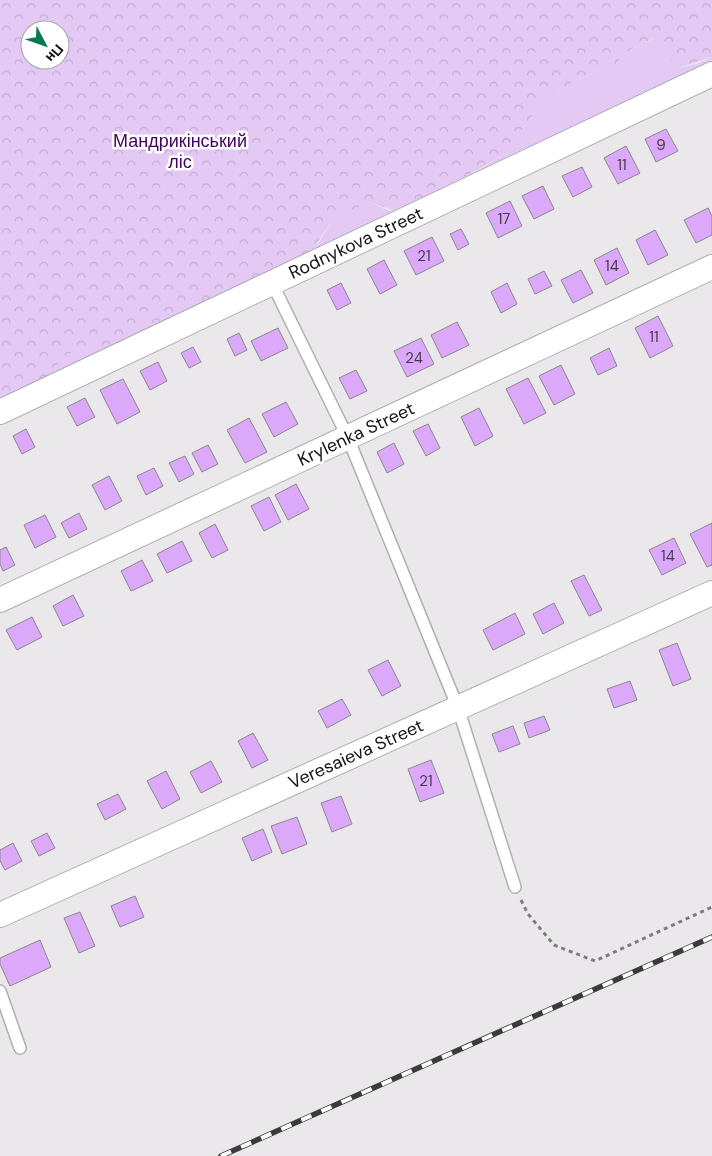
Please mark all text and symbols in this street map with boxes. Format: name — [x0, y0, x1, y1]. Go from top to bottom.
north arrow — [20, 20, 70, 70]
text: Пн — [42, 41, 68, 66]
park label: Мандрикінський ліс — [113, 129, 247, 174]
house number: 9 — [656, 135, 666, 155]
house number: 11 — [617, 155, 627, 175]
street label: Rodnykova Street — [285, 201, 427, 285]
house number: 17 — [498, 209, 510, 229]
house number: 21 — [417, 246, 431, 266]
house number: 14 — [605, 256, 619, 276]
house number: 11 — [649, 327, 659, 347]
house number: 24 — [405, 348, 423, 368]
street label: Krylenka Street — [294, 396, 418, 472]
house number: 14 — [661, 546, 675, 566]
street label: Veresaieva Street — [285, 713, 427, 795]
house number: 21 — [419, 771, 433, 791]

